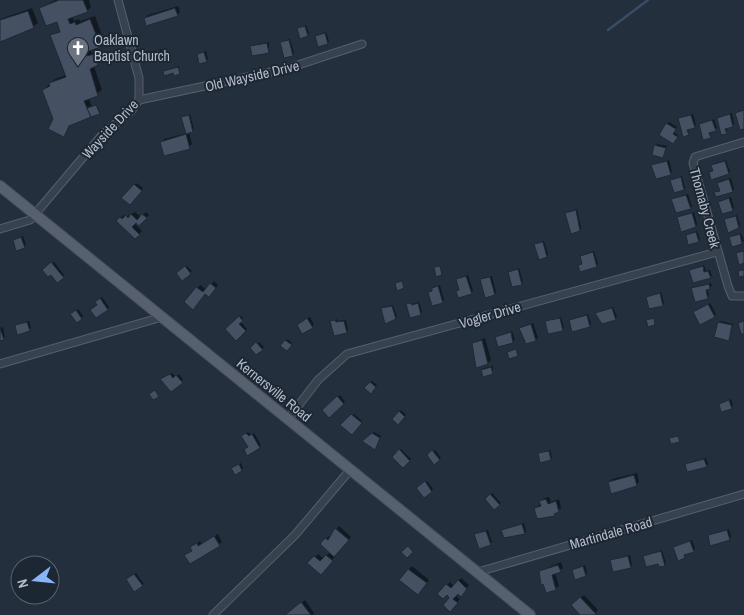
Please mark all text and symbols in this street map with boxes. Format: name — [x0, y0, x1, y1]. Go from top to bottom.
place label: Oaklawn Baptist Church — [94, 31, 170, 65]
church icon: Oaklawn Baptist Church — [66, 36, 90, 67]
street label: Old Wayside Drive — [203, 56, 301, 96]
street label: Wayside Drive — [78, 95, 142, 163]
street label: Thornaby Creek — [686, 166, 724, 250]
street label: Vogler Drive — [457, 298, 523, 332]
street label: Kernersville Road — [233, 354, 315, 426]
street label: Martindale Road — [568, 513, 654, 553]
north arrow — [10, 555, 60, 605]
text: N — [13, 577, 32, 590]

